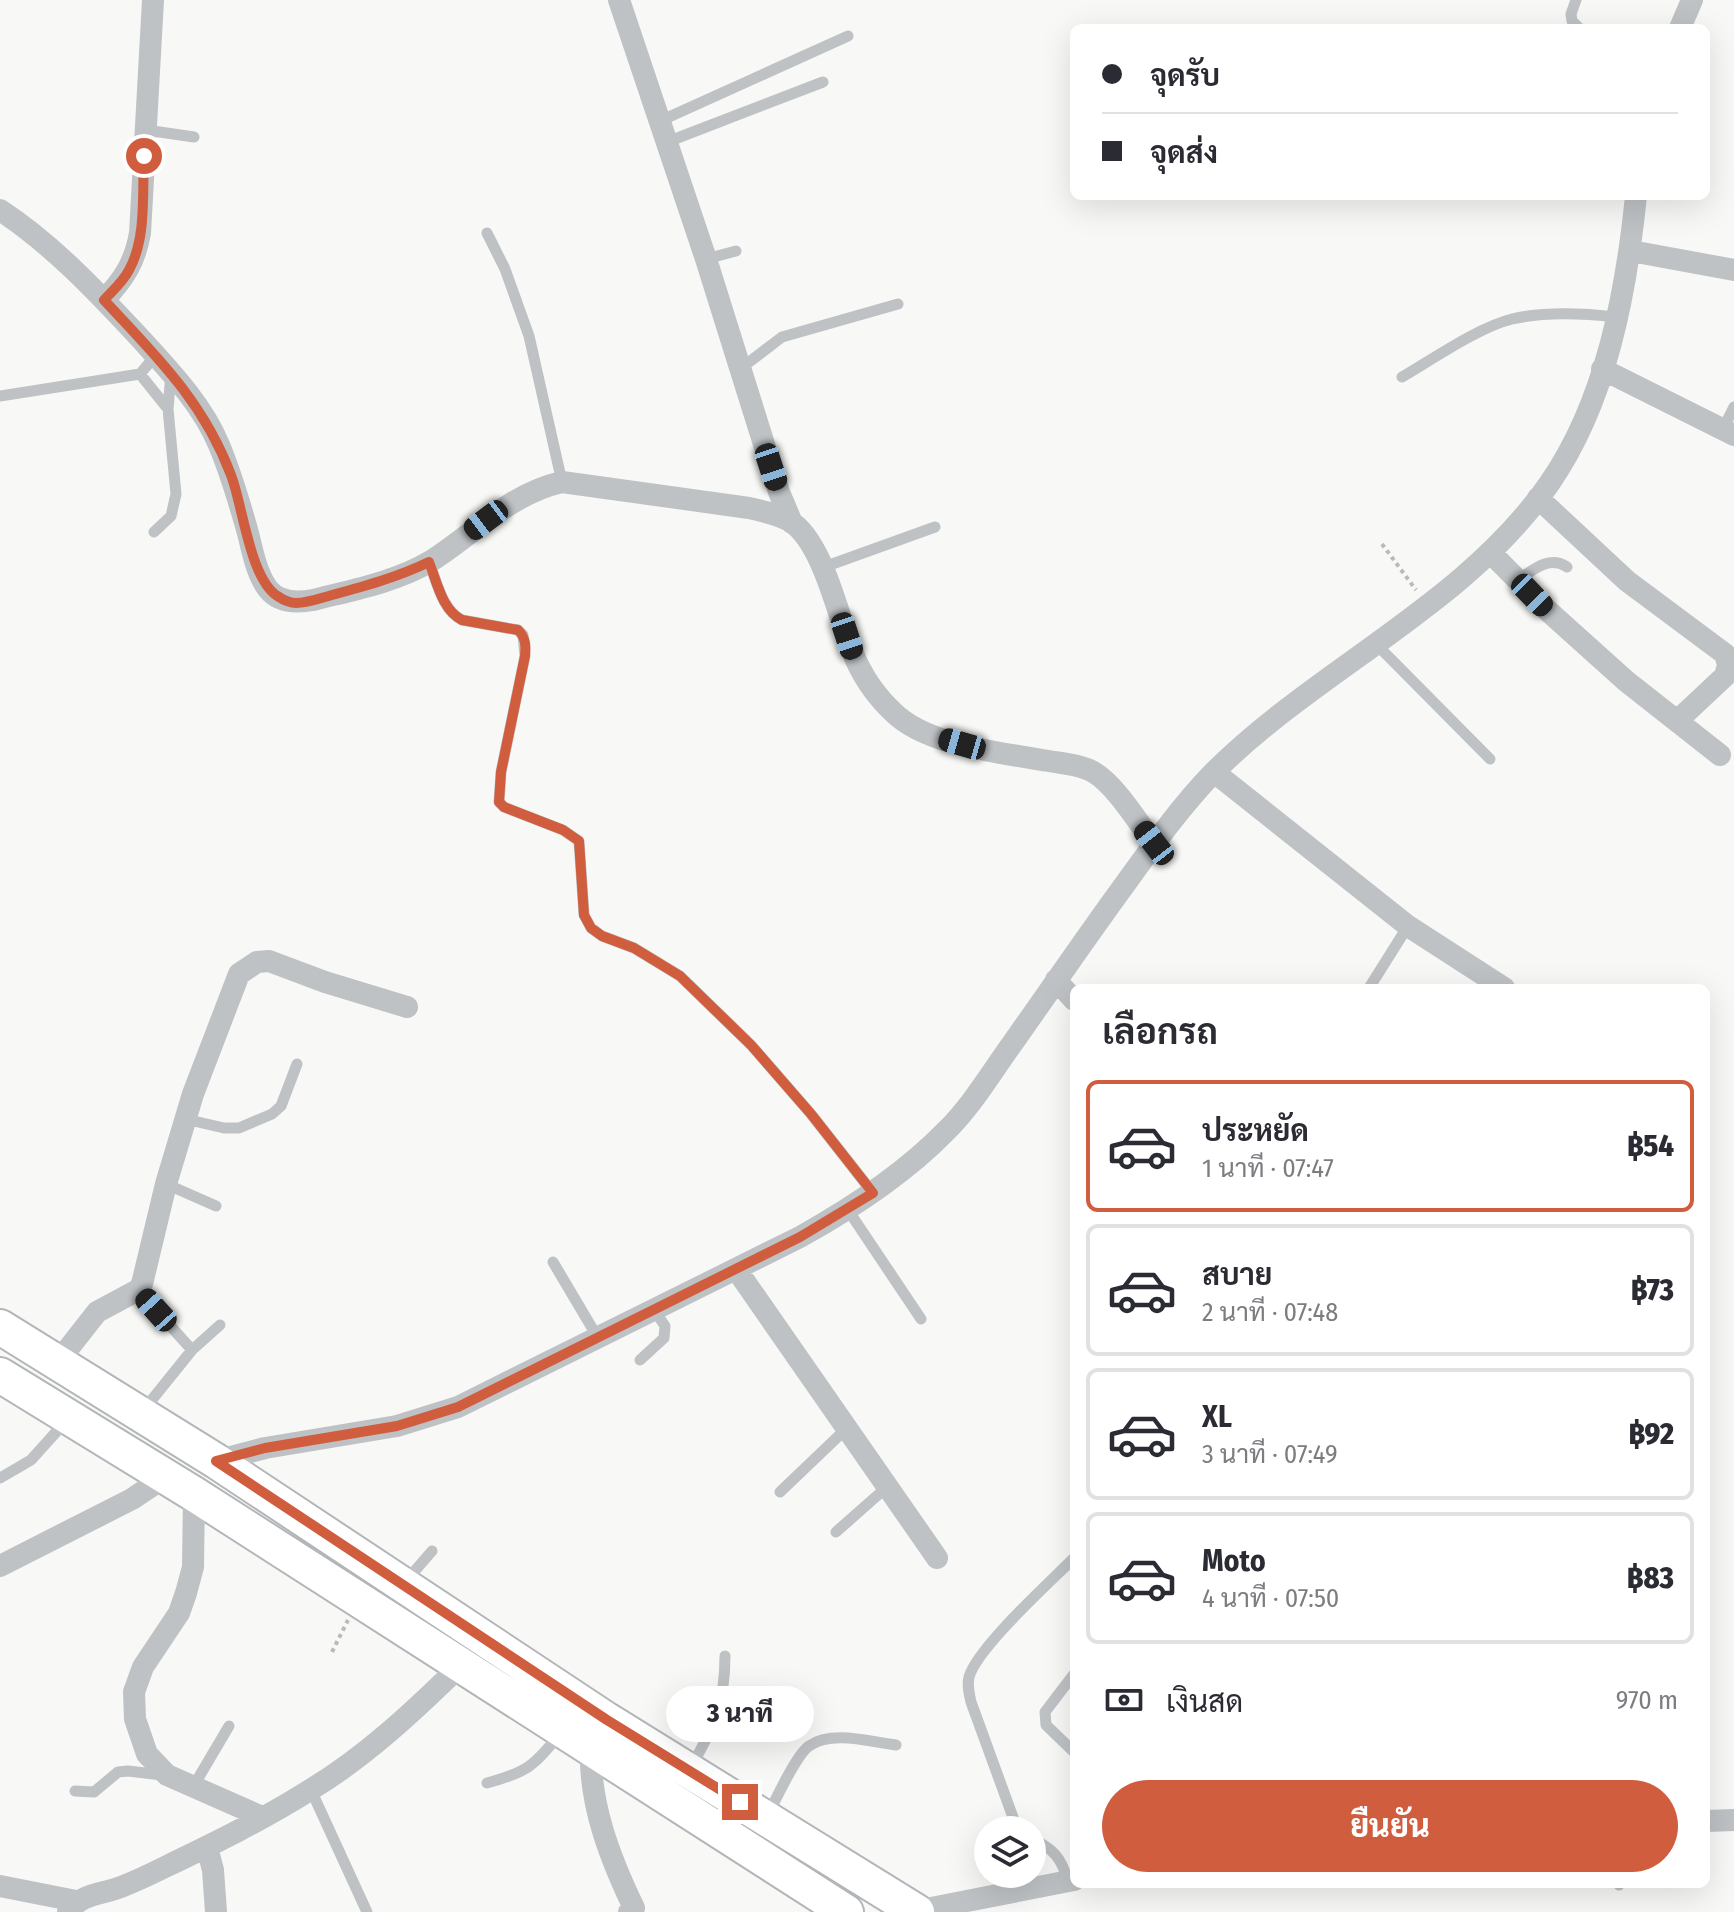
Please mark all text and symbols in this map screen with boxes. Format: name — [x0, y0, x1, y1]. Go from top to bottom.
text: จุดรับ — [1150, 58, 1220, 94]
text: จุดส่ง — [1150, 135, 1218, 171]
route start — [126, 138, 162, 174]
car — [752, 440, 790, 494]
car — [460, 496, 512, 544]
car — [1507, 569, 1557, 621]
car — [828, 609, 866, 663]
car — [936, 726, 988, 762]
car — [1130, 817, 1178, 869]
text: เลือกรถ — [1102, 1010, 1218, 1054]
icon: car — [1106, 1110, 1178, 1182]
text: ประหยัด — [1202, 1113, 1309, 1149]
text: ฿54 — [1627, 1128, 1674, 1164]
text: 1 นาที · 07:47 — [1202, 1153, 1334, 1184]
icon: car — [1106, 1254, 1178, 1326]
text: สบาย — [1202, 1257, 1272, 1293]
text: ฿73 — [1631, 1272, 1674, 1308]
car — [131, 1284, 181, 1336]
text: 2 นาที · 07:48 — [1202, 1297, 1338, 1328]
icon: car — [1106, 1398, 1178, 1470]
text: XL — [1202, 1399, 1232, 1435]
text: ฿92 — [1629, 1416, 1674, 1452]
text: 3 นาที · 07:49 — [1202, 1439, 1338, 1470]
icon: car — [1106, 1542, 1178, 1614]
text: Moto — [1202, 1543, 1266, 1579]
text: ฿83 — [1627, 1560, 1674, 1596]
text: 4 นาที · 07:50 — [1202, 1583, 1339, 1614]
icon: cash — [1102, 1678, 1146, 1722]
text: เงินสด — [1166, 1684, 1243, 1720]
text: 970 m — [1616, 1685, 1678, 1716]
callout: 3 นาที — [666, 1686, 814, 1742]
text: 3 นาที — [707, 1698, 773, 1729]
button: ยืนยัน — [1102, 1780, 1678, 1872]
route end — [722, 1784, 758, 1820]
map controls — [974, 1816, 1046, 1888]
button: layers — [974, 1816, 1046, 1888]

